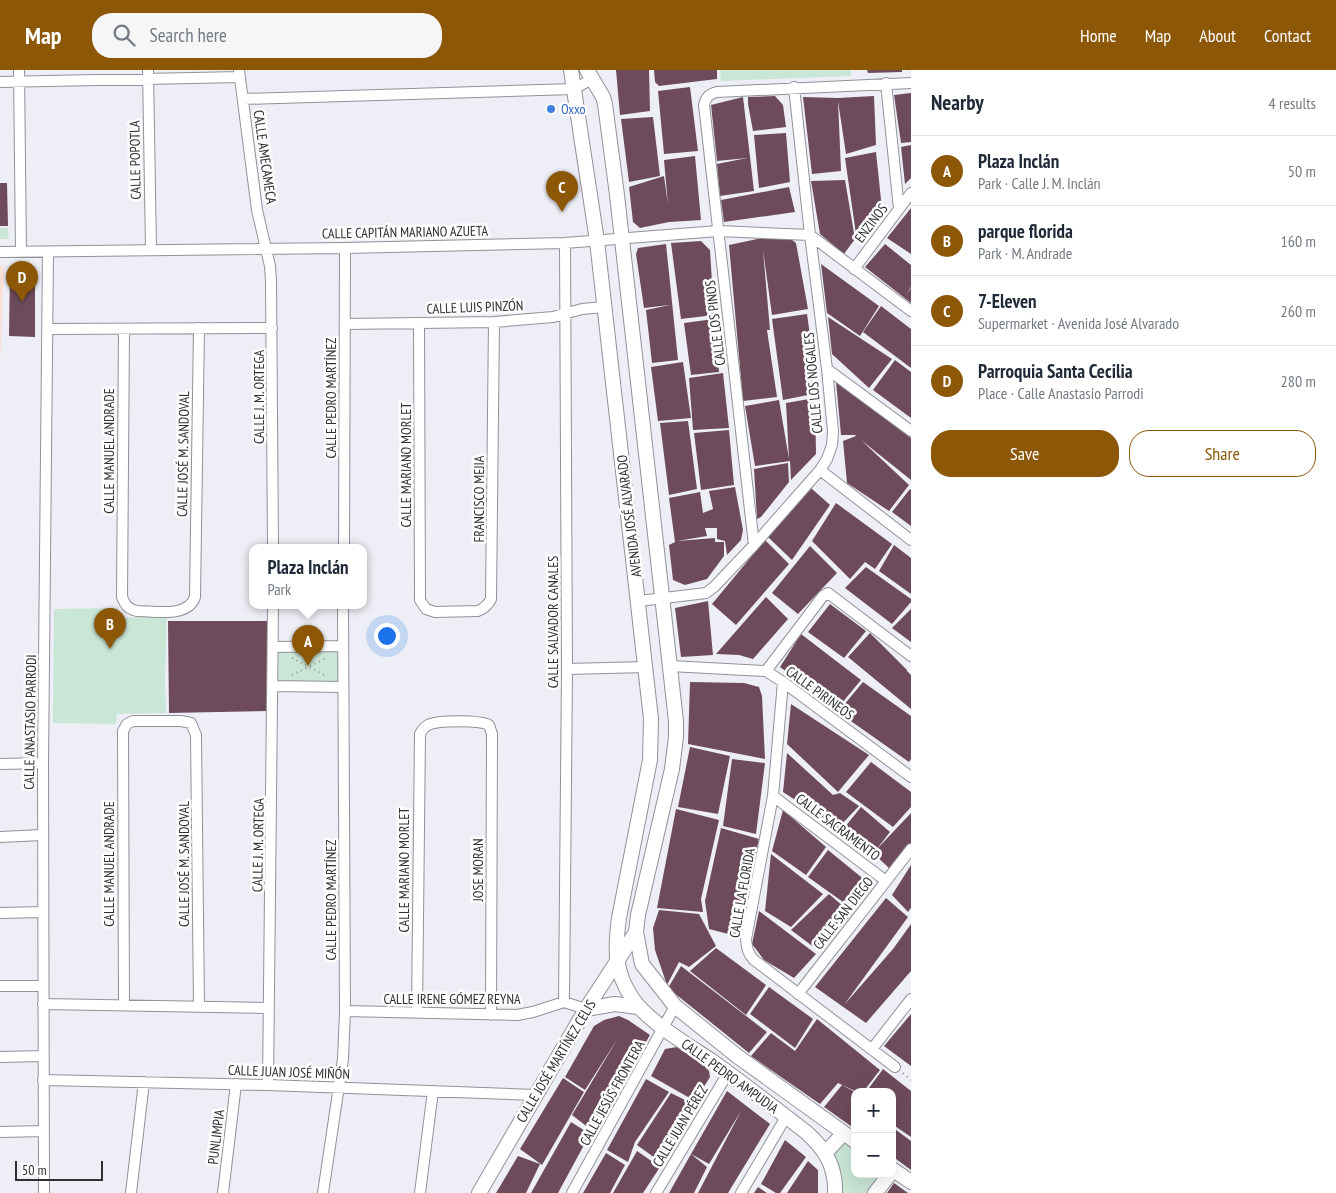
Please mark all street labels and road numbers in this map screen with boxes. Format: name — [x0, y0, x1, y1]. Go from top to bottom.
street label: CALLE AMECAMECA — [249, 109, 281, 206]
street label: CALLE POPOTLA — [125, 120, 145, 200]
street label: ENZINOS — [851, 200, 891, 246]
street label: CALLE CAPITÁN MARIANO AZUETA — [322, 222, 489, 242]
street label: CALLE LOS PINOS — [701, 279, 729, 367]
street label: CALLE LUIS PINZÓN — [426, 296, 524, 318]
street label: CALLE LOS NOGALES — [800, 332, 826, 434]
street label: CALLE PEDRO MARTÍNEZ — [322, 338, 340, 458]
street label: CALLE J. M. ORTEGA — [250, 350, 268, 444]
street label: CALLE MANUEL ANDRADE — [100, 388, 118, 514]
street label: CALLE JOSÉ M. SANDOVAL — [173, 391, 193, 517]
street label: CALLE MARIANO MORLET — [397, 402, 415, 528]
street label: AVENIDA JOSÉ ALVARADO — [613, 454, 645, 578]
street label: FRANCISCO MEJIA — [470, 455, 488, 542]
street label: CALLE SALVADOR CANALES — [544, 556, 562, 688]
street label: CALLE ANASTASIO PARRODI — [20, 654, 40, 790]
street label: CALLE PIRINEOS — [782, 662, 858, 724]
street label: CALLE SACRAMENTO — [792, 789, 884, 865]
street label: CALLE J. M. ORTEGA — [248, 797, 268, 892]
street label: CALLE MANUEL ANDRADE — [100, 801, 118, 927]
street label: CALLE JOSÉ M. SANDOVAL — [175, 801, 193, 927]
street label: CALLE MARIANO MORLET — [395, 807, 413, 933]
street label: JOSE MORAN — [469, 838, 487, 903]
street label: CALLE PEDRO MARTÍNEZ — [322, 840, 340, 960]
street label: CALLE LA FLORIDA — [725, 847, 759, 939]
street label: CALLE SAN DIEGO — [809, 873, 877, 953]
street label: CALLE IRENE GÓMEZ REYNA — [383, 990, 521, 1008]
street label: CALLE JOSÉ MARTÍNEZ CELIS — [512, 996, 600, 1126]
street label: CALLE PEDRO AMPUDIA — [678, 1035, 782, 1118]
street label: CALLE JESÚS FRONTERA — [576, 1037, 649, 1149]
street label: CALLE JUAN JOSÉ MIÑÓN — [228, 1061, 350, 1083]
street label: CALLE JUAN PÉREZ — [649, 1082, 711, 1170]
street label: PUNLIMPIA — [204, 1108, 228, 1166]

